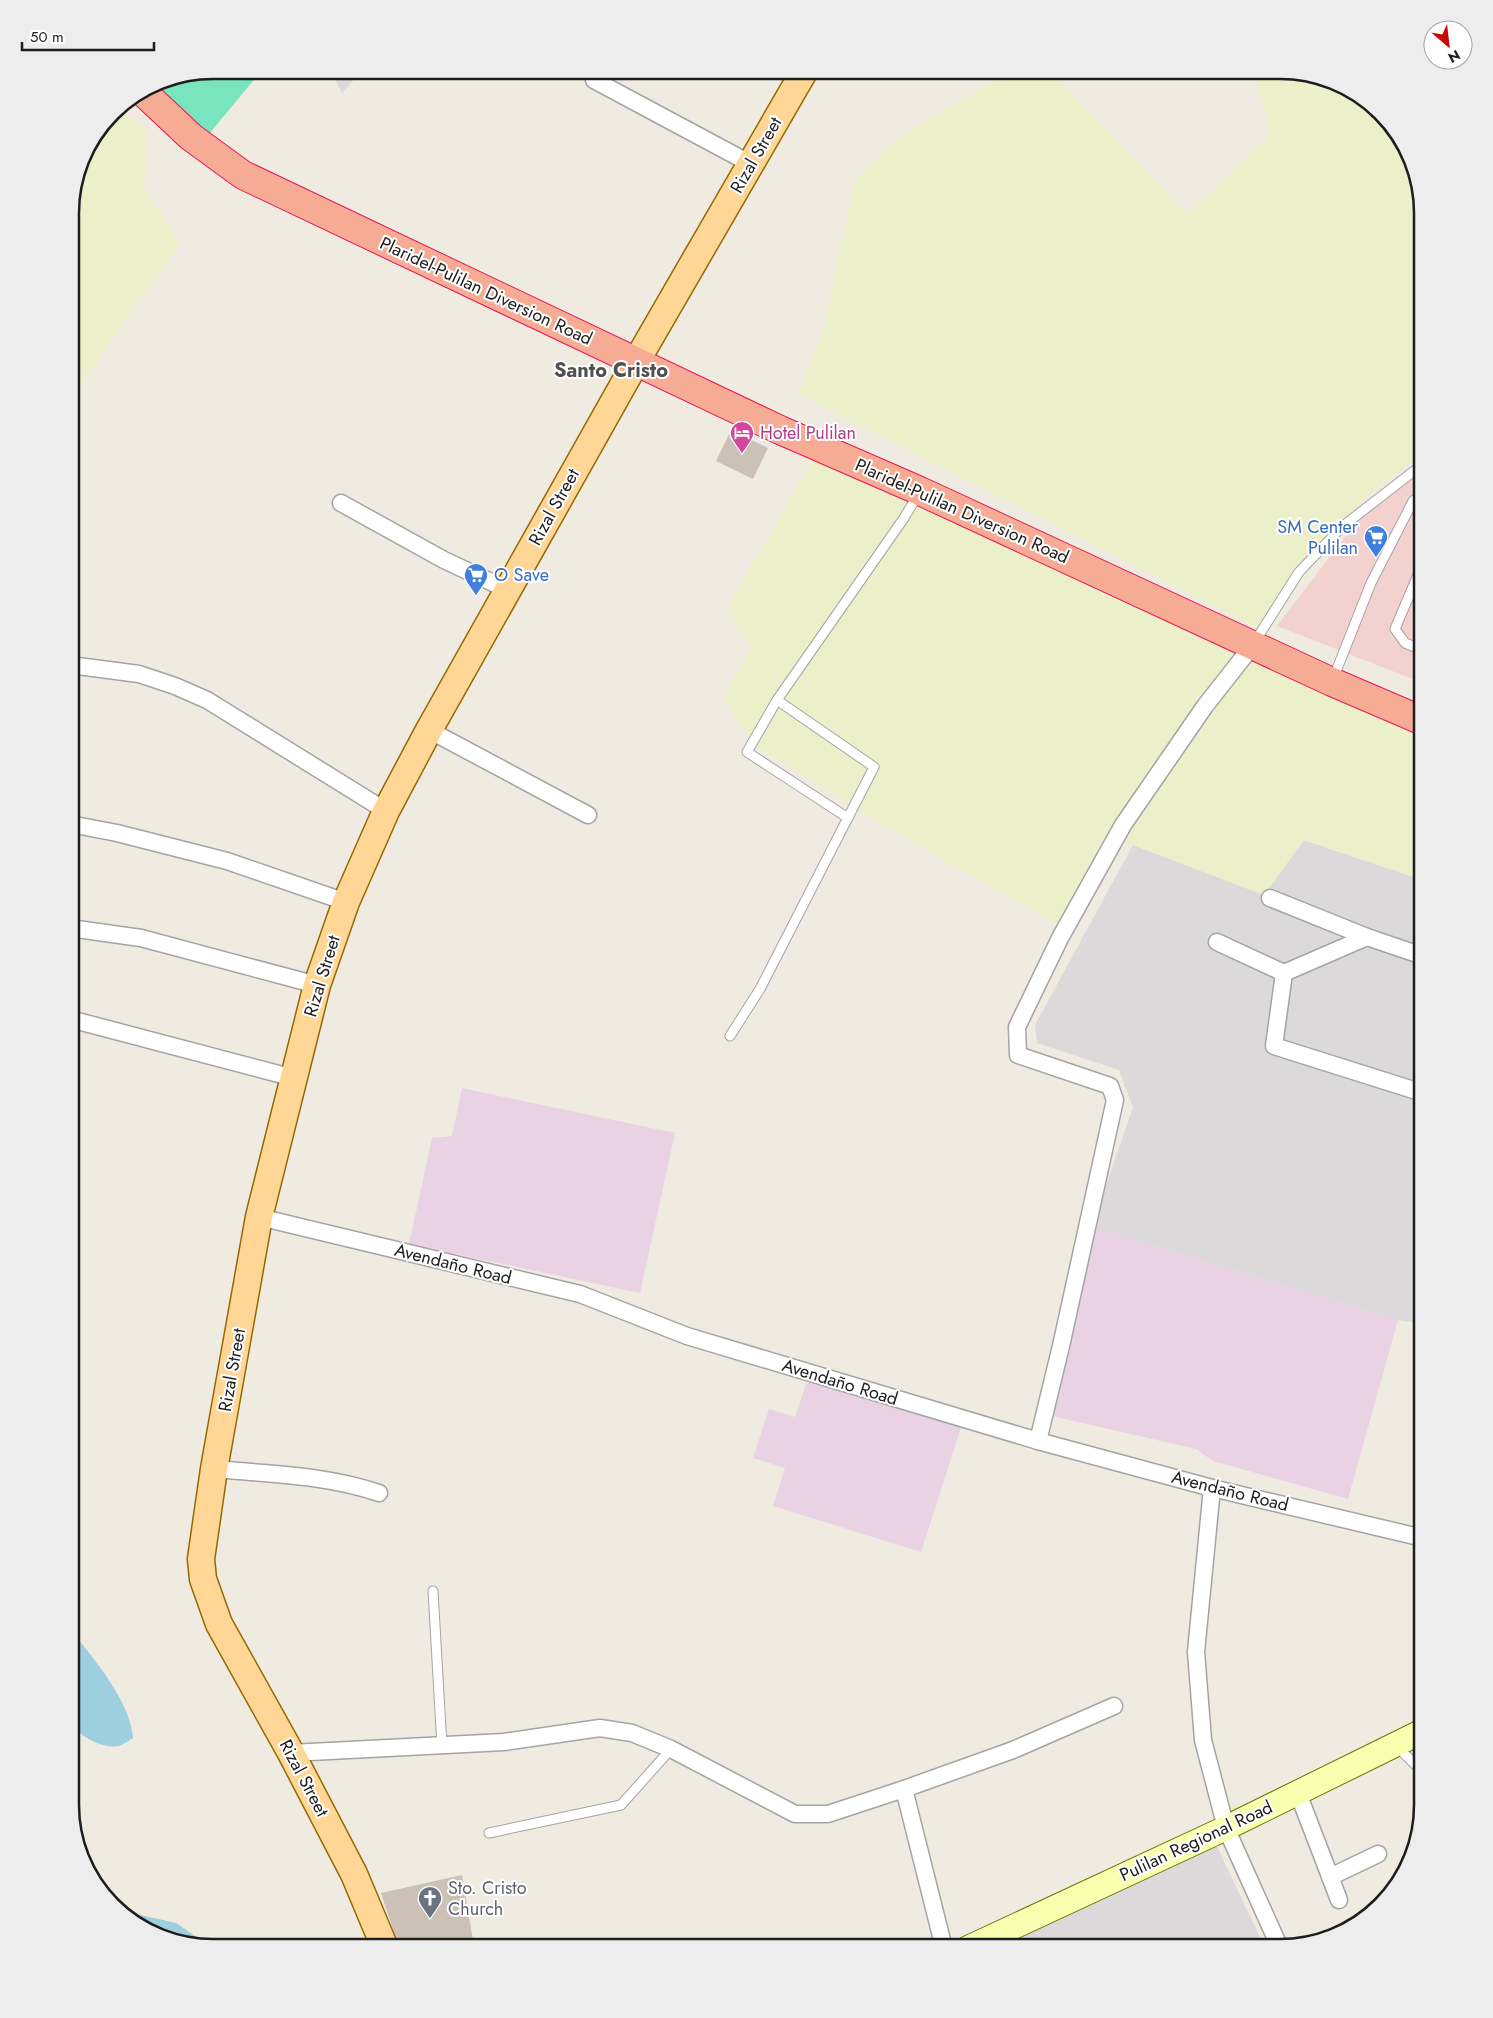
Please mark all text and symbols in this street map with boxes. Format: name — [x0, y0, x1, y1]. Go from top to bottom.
scale bar — [22, 20, 155, 52]
north arrow — [1423, 20, 1473, 70]
text: 50 m — [30, 26, 64, 48]
text: N — [1444, 45, 1464, 68]
street label: Rizal Street — [724, 111, 789, 198]
street label: Plaridel-Pulilan Diversion Road — [375, 230, 597, 352]
district label: Santo Cristo — [554, 356, 668, 385]
hotel icon: Hotel Pulilan — [729, 420, 755, 454]
place label: Hotel Pulilan — [760, 420, 856, 446]
street label: Plaridel-Pulilan Diversion Road — [851, 452, 1073, 570]
street label: Rizal Street — [522, 463, 586, 550]
place label: SM Center Pulilan — [1277, 514, 1359, 561]
supermarket icon: SM Center Pulilan — [1363, 524, 1389, 558]
supermarket icon: O Save — [463, 562, 489, 596]
place label: O Save — [494, 562, 549, 588]
street label: Rizal Street — [297, 931, 347, 1020]
street label: Avendaño Road — [392, 1237, 514, 1291]
street label: Rizal Street — [212, 1326, 252, 1414]
street label: Avendaño Road — [779, 1352, 901, 1412]
street label: Avendaño Road — [1169, 1464, 1291, 1518]
street label: Rizal Street — [273, 1735, 336, 1822]
street label: Pulilan Regional Road — [1115, 1794, 1277, 1888]
place label: Sto. Cristo Church — [448, 1875, 527, 1922]
church icon: Sto. Cristo Church — [417, 1885, 443, 1919]

